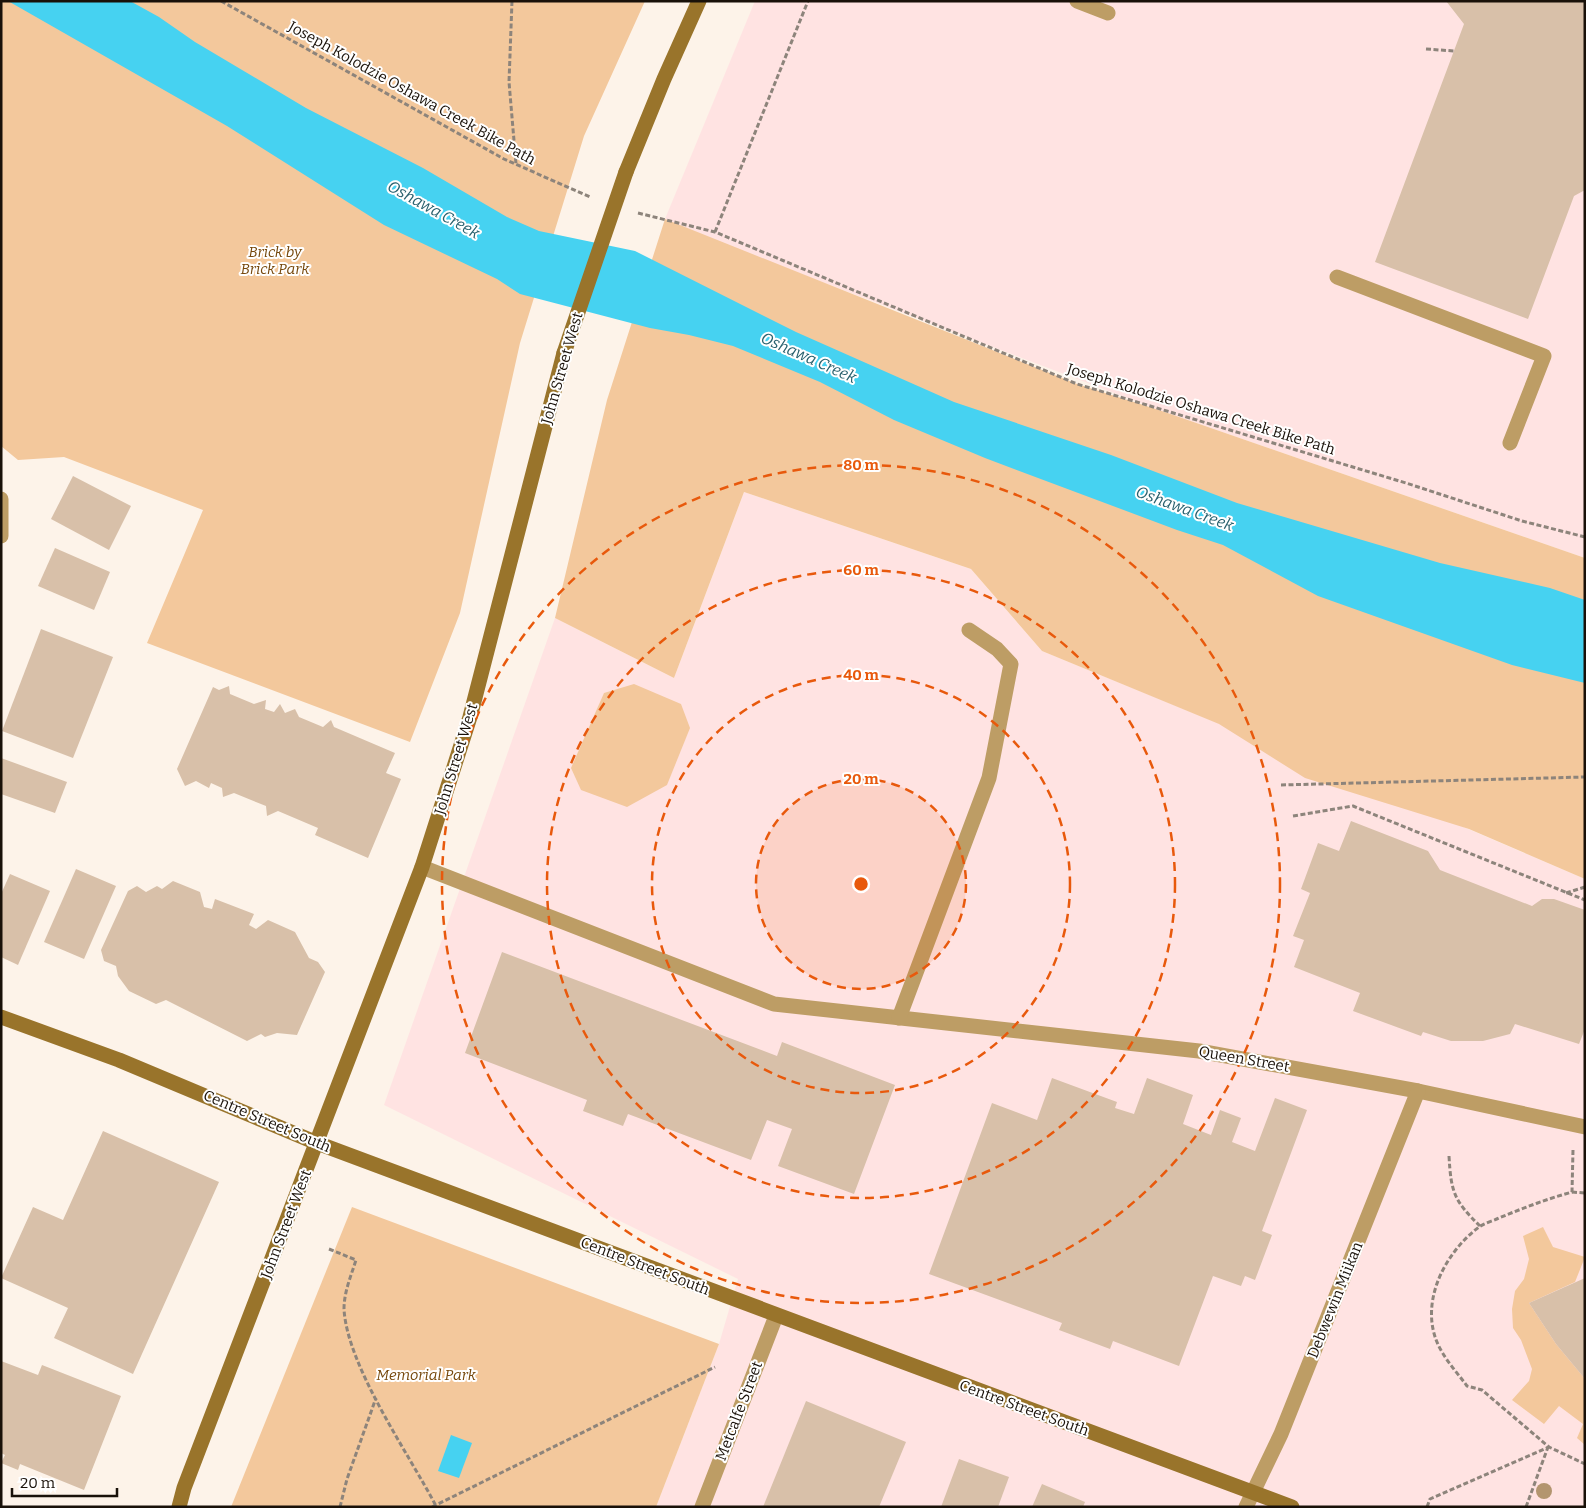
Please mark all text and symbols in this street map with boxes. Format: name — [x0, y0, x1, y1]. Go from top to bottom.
street label: Joseph Kolodzie Oshawa Creek Bike Path — [285, 17, 539, 169]
water label: Oshawa Creek — [384, 176, 483, 243]
park label: Brick by Brick Park — [241, 243, 310, 278]
street label: John Street West — [537, 309, 587, 427]
water label: Oshawa Creek — [758, 328, 860, 387]
street label: Joseph Kolodzie Oshawa Creek Bike Path — [1064, 359, 1338, 459]
text: 80 m — [843, 456, 879, 474]
water label: Oshawa Creek — [1133, 482, 1237, 535]
text: 60 m — [843, 561, 879, 579]
text: 40 m — [843, 666, 880, 684]
street label: John Street West — [430, 701, 482, 818]
text: 20 m — [844, 770, 879, 788]
centre of rings — [852, 875, 870, 893]
street label: Queen Street — [1197, 1042, 1291, 1076]
street label: Centre Street South — [201, 1086, 334, 1156]
street label: John Street West — [257, 1166, 315, 1282]
street label: Centre Street South — [578, 1233, 713, 1299]
street label: Debwewin Miikan — [1303, 1239, 1367, 1361]
street label: Metcalfe Street — [712, 1358, 766, 1463]
park label: Memorial Park — [376, 1366, 477, 1384]
street label: Centre Street South — [957, 1376, 1092, 1440]
scale bar — [12, 1466, 118, 1498]
text: 20 m — [20, 1474, 56, 1492]

